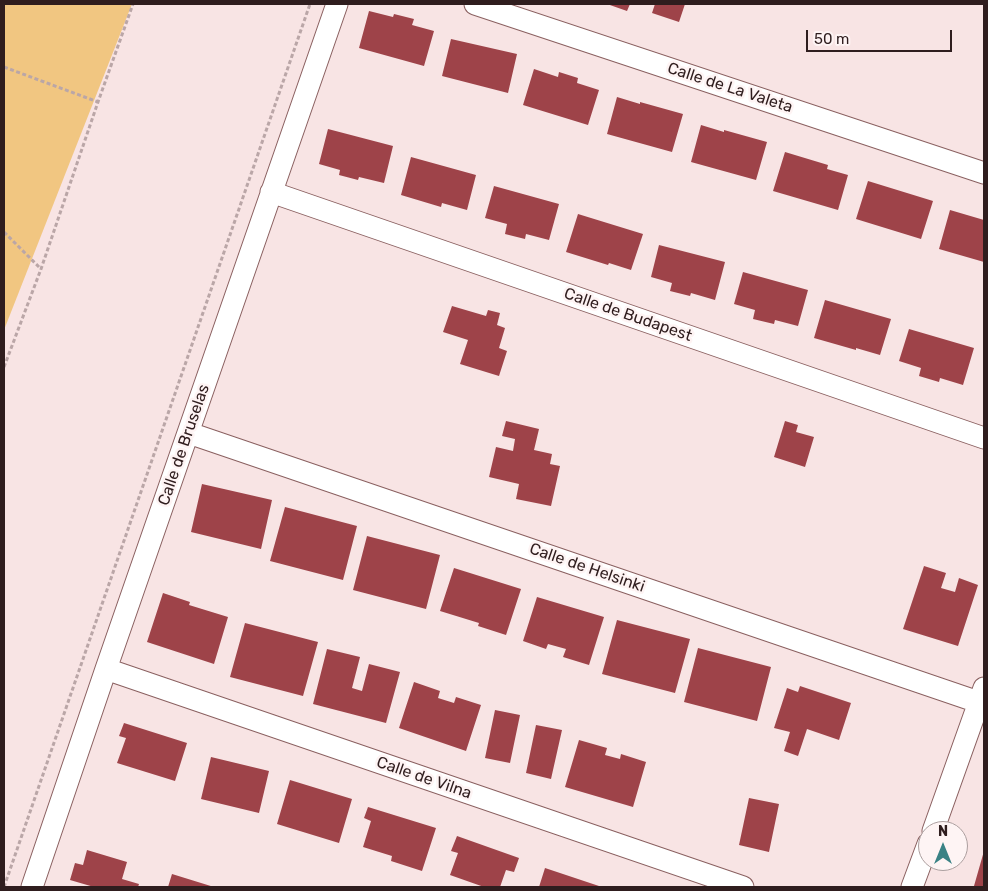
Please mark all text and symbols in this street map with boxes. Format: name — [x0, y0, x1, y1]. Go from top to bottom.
scale bar — [808, 20, 954, 52]
text: 50 m — [814, 30, 849, 48]
street label: Calle de La Valeta — [665, 59, 795, 117]
street label: Calle de Budapest — [561, 284, 695, 346]
street label: Calle de Bruselas — [154, 382, 214, 508]
street label: Calle de Helsinki — [527, 539, 647, 597]
street label: Calle de Vilna — [374, 753, 474, 803]
north arrow — [918, 821, 968, 871]
text: N — [938, 823, 948, 840]

